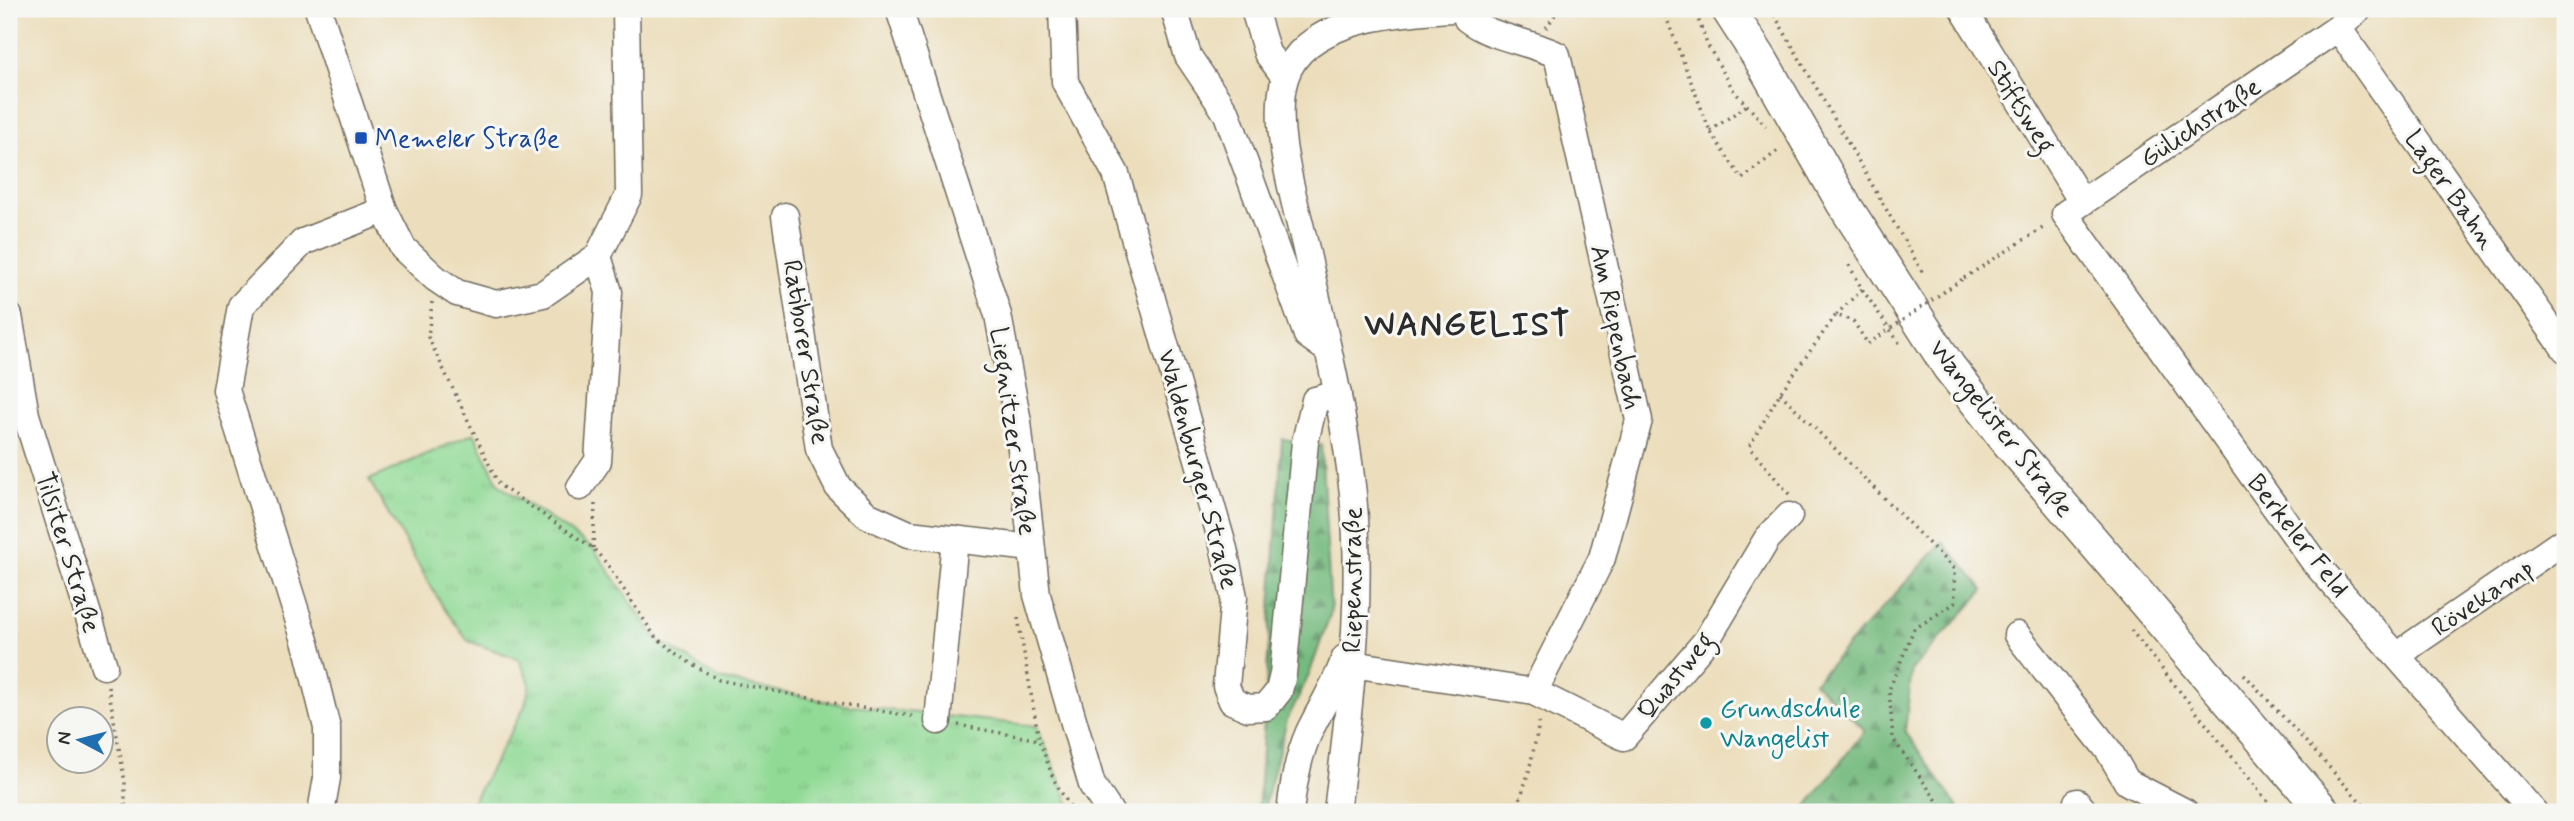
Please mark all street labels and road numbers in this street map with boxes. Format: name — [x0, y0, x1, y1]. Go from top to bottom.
street label: Stiftsweg — [1976, 54, 2062, 162]
street label: Gülichstraße — [2134, 71, 2268, 177]
street label: Lager Bahn — [2393, 124, 2503, 258]
street label: Am Riepenbach — [1581, 242, 1649, 413]
street label: Ratiborer Straße — [774, 258, 836, 447]
street label: Liegnitzer Straße — [978, 325, 1044, 538]
street label: Wangelister Straße — [1919, 333, 2081, 526]
street label: Waldenburger Straße — [1149, 346, 1246, 593]
street label: Tilsiter Straße — [27, 468, 108, 637]
street label: Berkeler Feld — [2239, 468, 2356, 605]
street label: Riepenstraße — [1337, 507, 1371, 653]
street label: Rövekamp — [2425, 552, 2541, 645]
street label: Quastweg — [1630, 625, 1725, 729]

